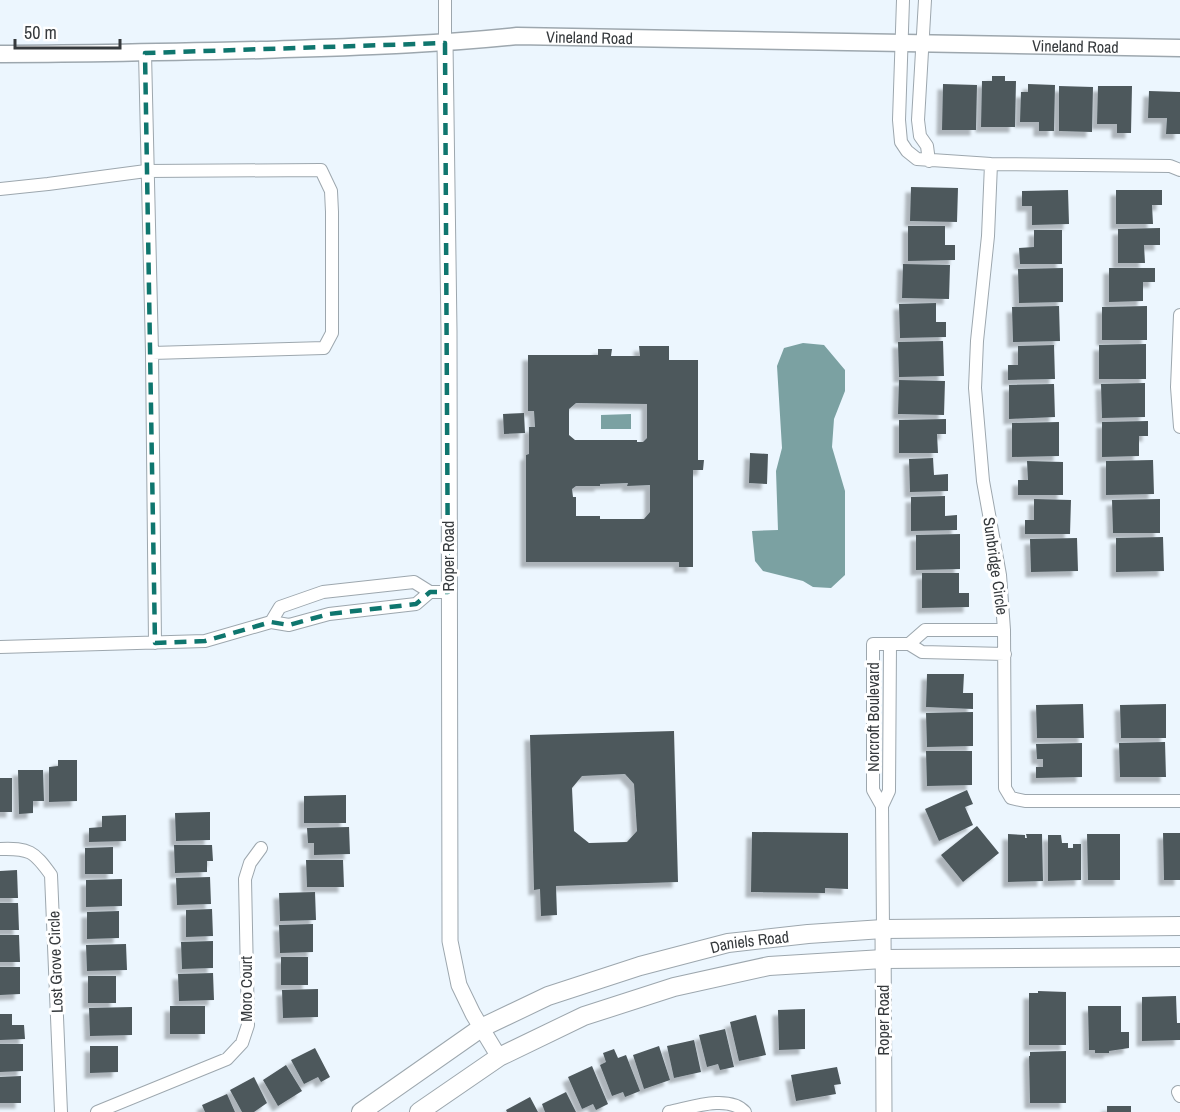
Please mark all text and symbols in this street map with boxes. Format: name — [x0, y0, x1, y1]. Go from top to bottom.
scale bar — [15, 12, 120, 50]
text: 50 m — [24, 20, 57, 45]
street label: Vineland Road — [546, 26, 633, 49]
street label: Vineland Road — [1032, 34, 1119, 58]
street label: Sunbridge Circle — [978, 516, 1014, 616]
street label: Roper Road — [437, 521, 459, 591]
street label: Norcroft Boulevard — [862, 662, 884, 772]
street label: Lost Grove Circle — [42, 911, 68, 1013]
street label: Daniels Road — [708, 925, 790, 958]
street label: Moro Court — [235, 956, 257, 1022]
street label: Roper Road — [872, 985, 894, 1055]

